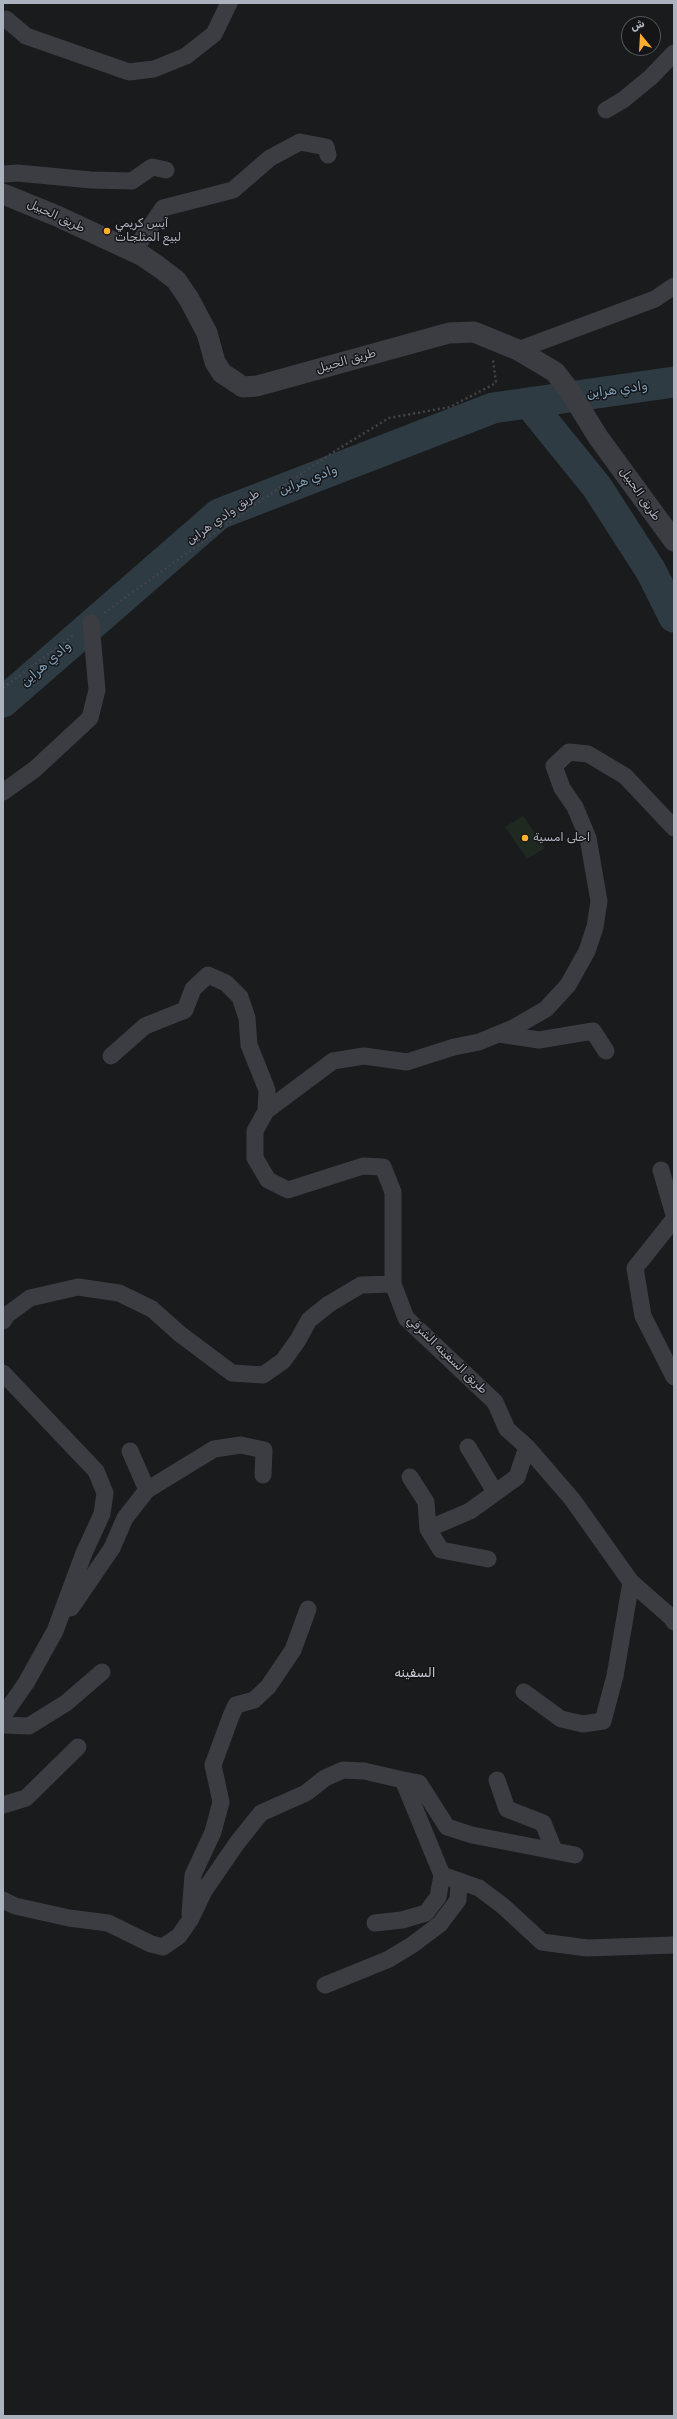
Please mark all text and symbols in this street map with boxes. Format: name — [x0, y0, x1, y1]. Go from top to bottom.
north arrow — [621, 16, 661, 56]
text: ش — [629, 17, 646, 33]
street label: طريق الحبيل — [25, 196, 87, 236]
place label: آيس كريمي لبيع المثلجات — [115, 217, 181, 245]
marker: آيس كريمي لبيع المثلجات — [102, 226, 112, 236]
street label: طريق الحبيل — [314, 346, 378, 376]
water label: وادي هراين — [586, 378, 648, 402]
water label: وادي هراين — [277, 462, 339, 498]
street label: طريق الحبيل — [616, 465, 664, 523]
street label: طريق وادي هراين — [184, 486, 262, 548]
water label: وادي هراين — [18, 638, 74, 690]
place label: احلى امسية — [533, 831, 590, 845]
marker: احلى امسية — [520, 833, 530, 843]
street label: طريق السفينه الشرقي — [404, 1313, 490, 1397]
district label: السفينه — [394, 1665, 436, 1681]

